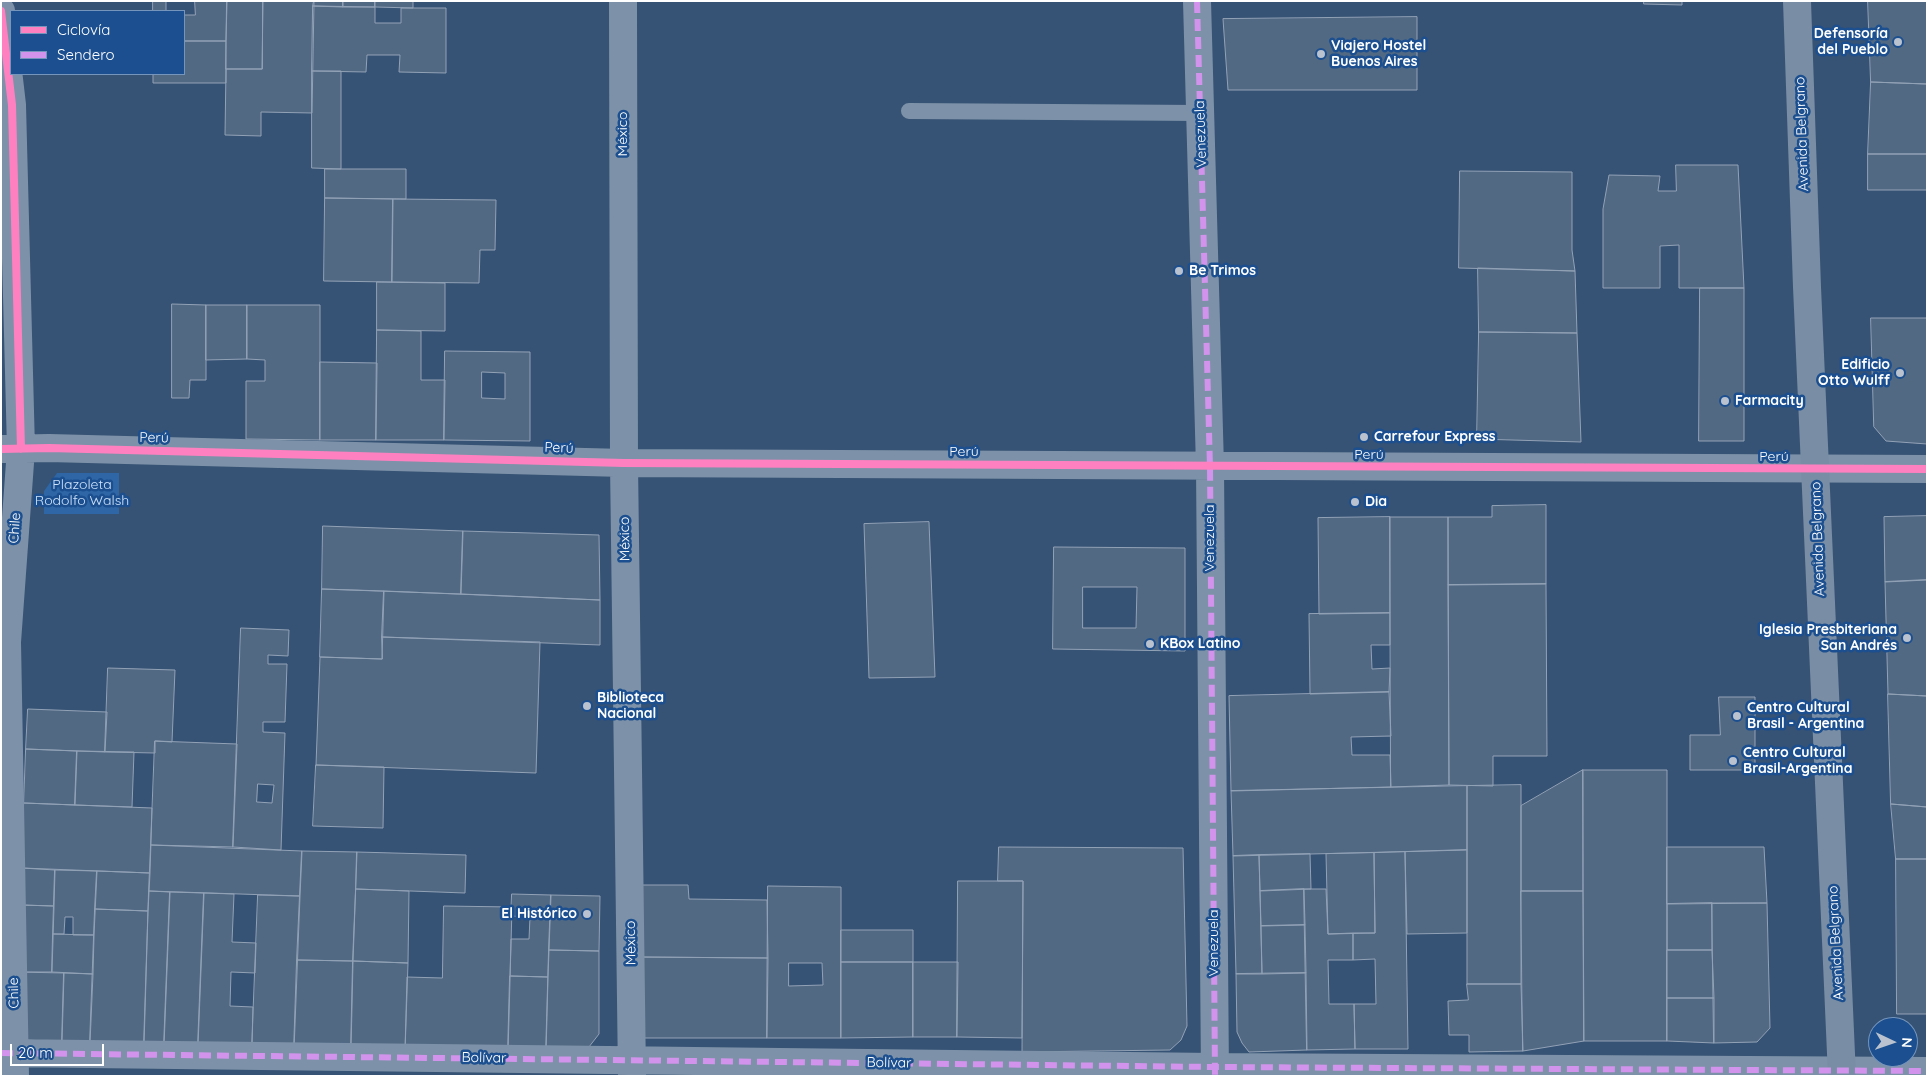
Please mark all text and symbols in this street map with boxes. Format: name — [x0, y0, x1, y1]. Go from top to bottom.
legend — [10, 10, 185, 75]
text: Ciclovía — [57, 20, 110, 39]
place label: Defensoría del Pueblo — [1814, 26, 1888, 58]
marker: Defensoría del Pueblo — [1892, 36, 1904, 48]
place label: Viajero Hostel Buenos Aires — [1331, 38, 1426, 70]
text: Sendero — [57, 45, 115, 64]
marker: Viajero Hostel Buenos Aires — [1315, 48, 1327, 60]
street label: Avenida Belgrano — [1792, 76, 1812, 192]
street label: Venezuela — [1191, 100, 1211, 168]
street label: México — [615, 112, 631, 156]
place label: Be Trimos — [1189, 263, 1256, 279]
marker: Be Trimos — [1173, 265, 1185, 277]
place label: Edificio Otto Wulff — [1818, 357, 1890, 390]
marker: Edificio Otto Wulff — [1894, 367, 1906, 379]
place label: Farmacity — [1735, 393, 1804, 409]
marker: Farmacity — [1719, 395, 1731, 407]
street label: Perú — [139, 429, 169, 447]
place label: Carrefour Express — [1374, 429, 1495, 445]
marker: Carrefour Express — [1358, 431, 1370, 443]
street label: Perú — [544, 439, 574, 457]
street label: Perú — [949, 444, 979, 460]
street label: Perú — [1354, 447, 1384, 463]
street label: Perú — [1759, 449, 1789, 465]
park label: Plazoleta Rodolfo Walsh — [35, 477, 129, 510]
street label: Avenida Belgrano — [1808, 481, 1828, 597]
place label: Dia — [1365, 494, 1387, 510]
marker: Dia — [1349, 496, 1361, 508]
street label: Venezuela — [1202, 504, 1218, 572]
street label: Chile — [6, 512, 24, 544]
street label: México — [616, 516, 634, 562]
place label: Iglesia Presbiteriana San Andrés — [1759, 622, 1897, 654]
marker: Iglesia Presbiteriana San Andrés — [1901, 632, 1913, 644]
place label: KBox Latino — [1160, 636, 1241, 652]
marker: KBox Latino — [1144, 638, 1156, 650]
place label: Biblioteca Nacional — [597, 690, 664, 722]
marker: Biblioteca Nacional — [581, 700, 593, 712]
place label: Centro Cultural Brasil - Argentina — [1747, 700, 1864, 732]
marker: Centro Cultural Brasil - Argentina — [1731, 710, 1743, 722]
place label: Centro Cultural Brasil-Argentina — [1743, 745, 1852, 778]
marker: Centro Cultural Brasil-Argentina — [1727, 755, 1739, 767]
street label: Avenida Belgrano — [1825, 885, 1847, 1001]
place label: El Histórico — [501, 906, 577, 922]
marker: El Histórico — [581, 908, 593, 920]
street label: Venezuela — [1206, 909, 1222, 977]
street label: México — [622, 920, 640, 966]
street label: Chile — [5, 977, 23, 1009]
north arrow — [1868, 1017, 1918, 1067]
scale bar — [12, 1034, 106, 1066]
text: N — [1898, 1037, 1916, 1048]
text: 20 m — [18, 1043, 53, 1062]
street label: Bolívar — [461, 1049, 507, 1067]
street label: Bolívar — [866, 1054, 912, 1072]

